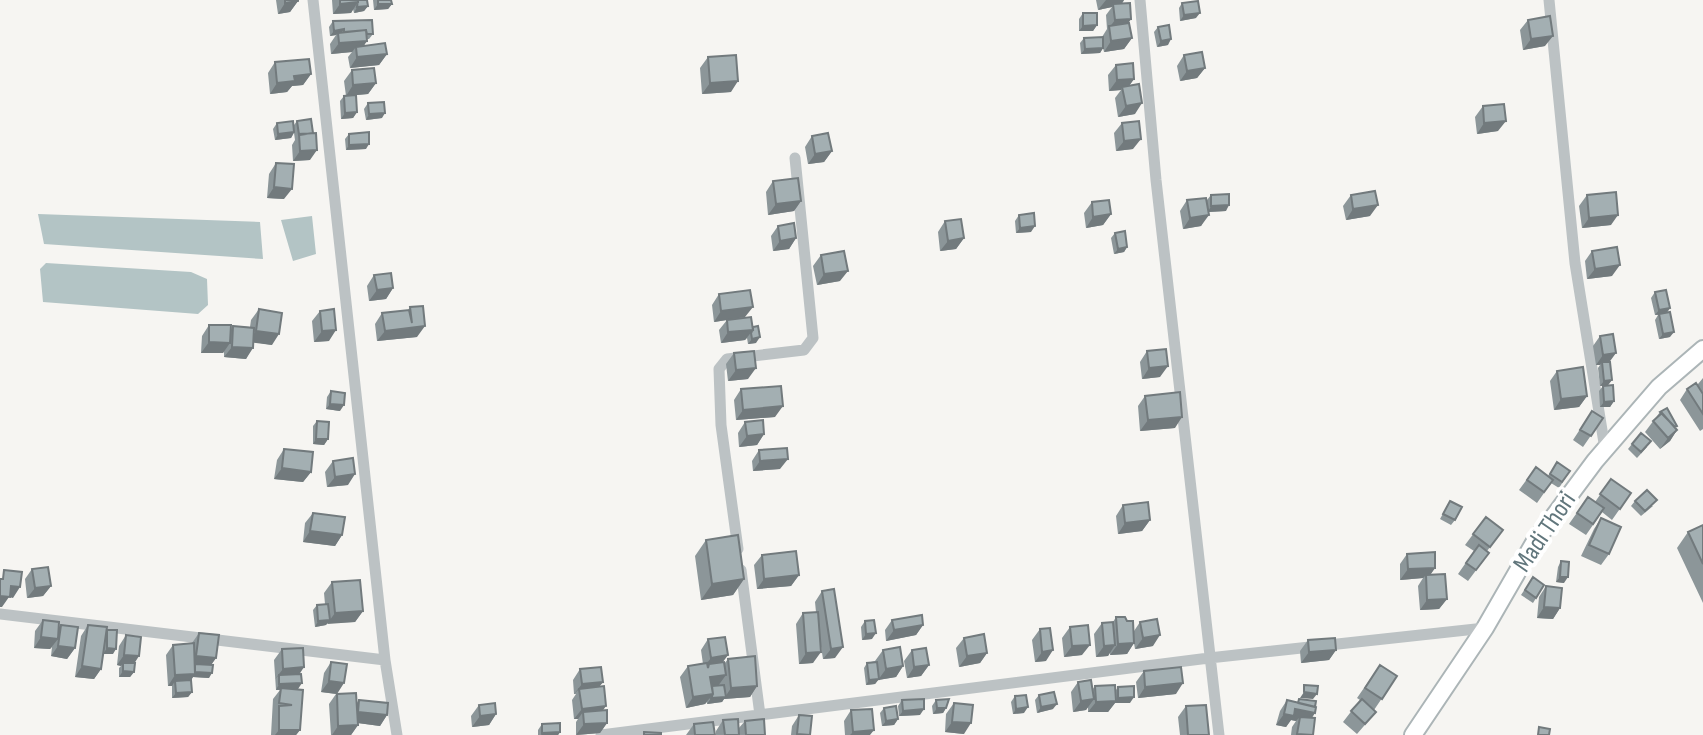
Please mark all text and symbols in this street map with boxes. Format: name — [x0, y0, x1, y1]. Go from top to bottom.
street label: Madi Thori — [1507, 486, 1583, 578]

